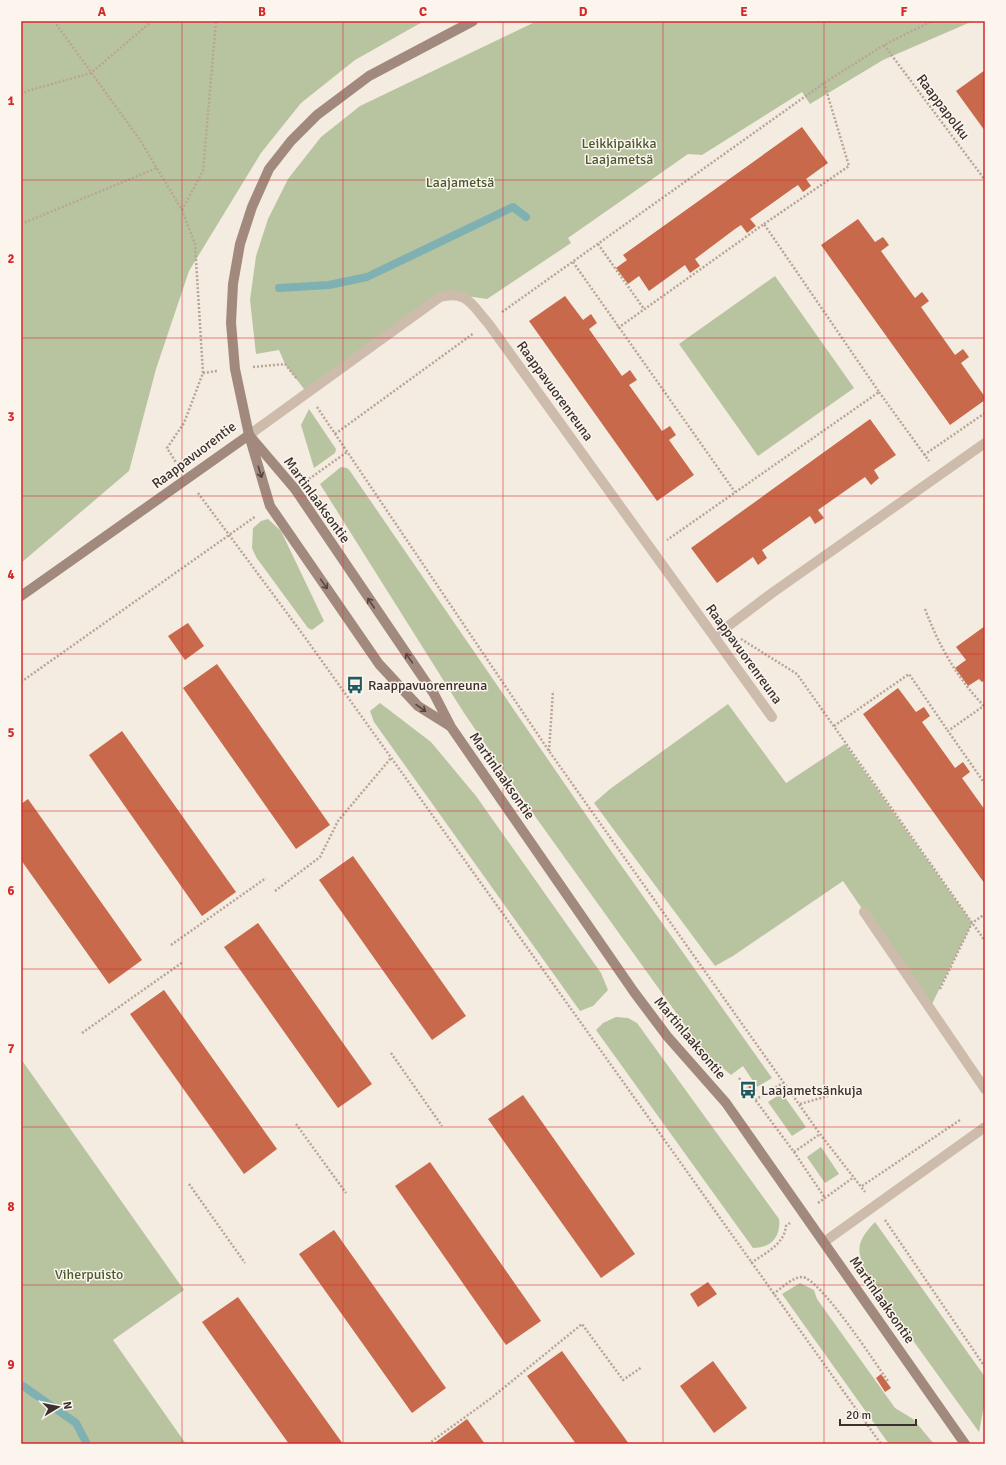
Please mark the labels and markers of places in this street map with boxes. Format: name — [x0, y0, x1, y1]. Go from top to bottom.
bus stop icon: Raappavuorenreuna — [345, 675, 365, 695]
place label: Raappavuorenreuna — [368, 677, 487, 694]
bus stop icon: Laajametsänkuja — [738, 1080, 758, 1100]
place label: Laajametsänkuja — [761, 1082, 863, 1099]

